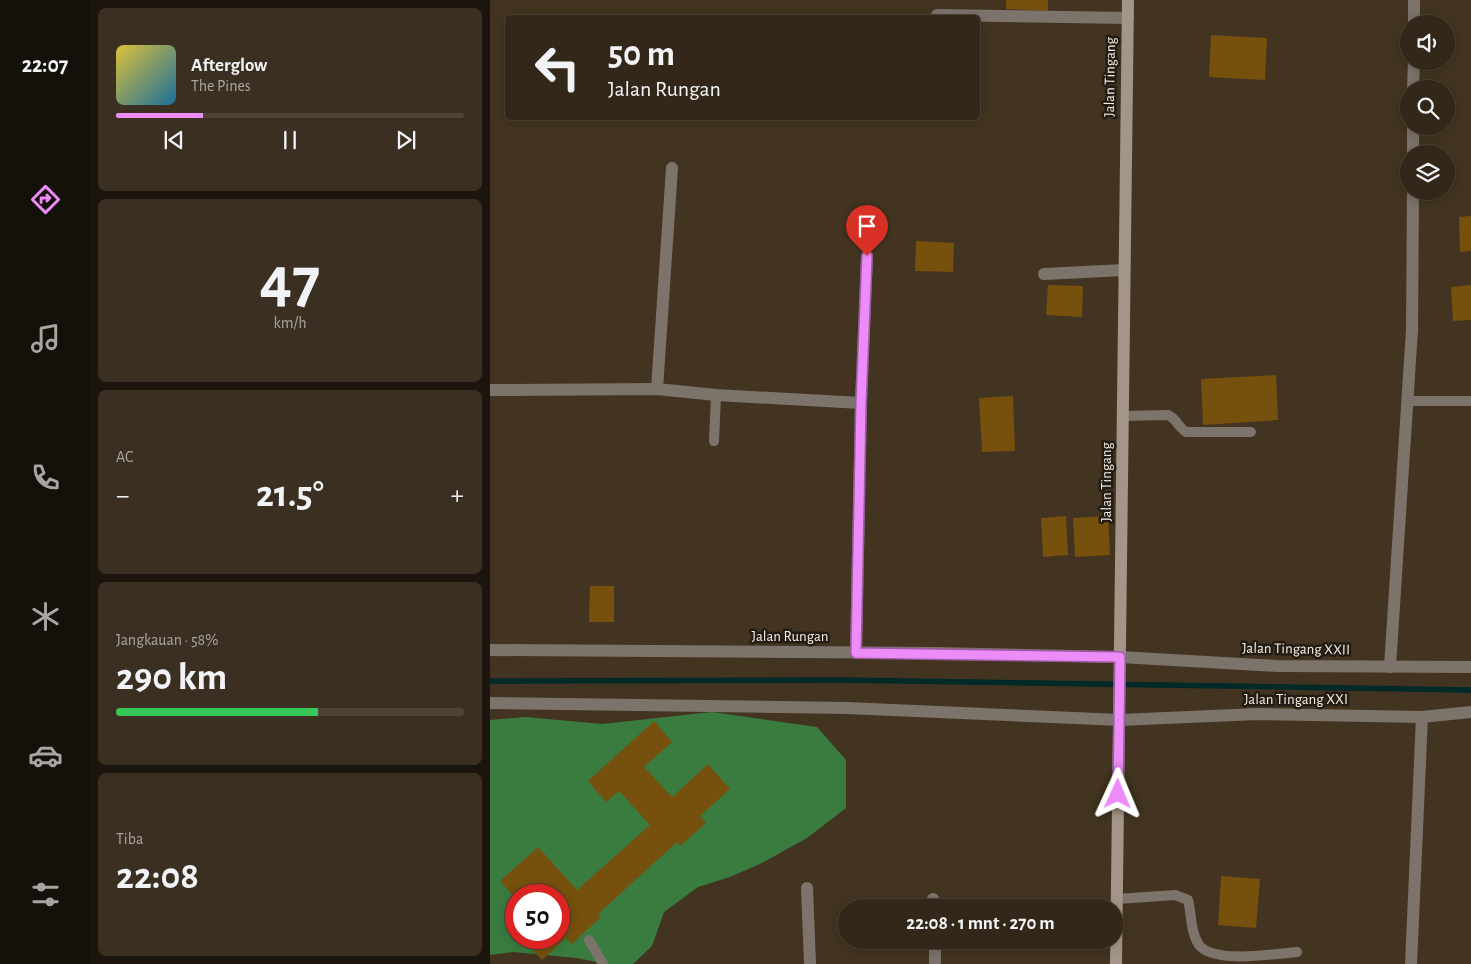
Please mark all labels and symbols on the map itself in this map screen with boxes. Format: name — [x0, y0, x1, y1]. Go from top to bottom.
street label: Jalan Tingang — [1102, 36, 1118, 117]
pin — [846, 205, 888, 256]
street label: Jalan Tingang — [1099, 441, 1114, 522]
street label: Jalan Rungan — [752, 629, 828, 644]
street label: Jalan Tingang XXII — [1242, 641, 1350, 657]
street label: Jalan Tingang XXI — [1244, 692, 1348, 707]
position arrow — [1091, 767, 1143, 819]
speed limit sign: 50 — [505, 884, 570, 949]

